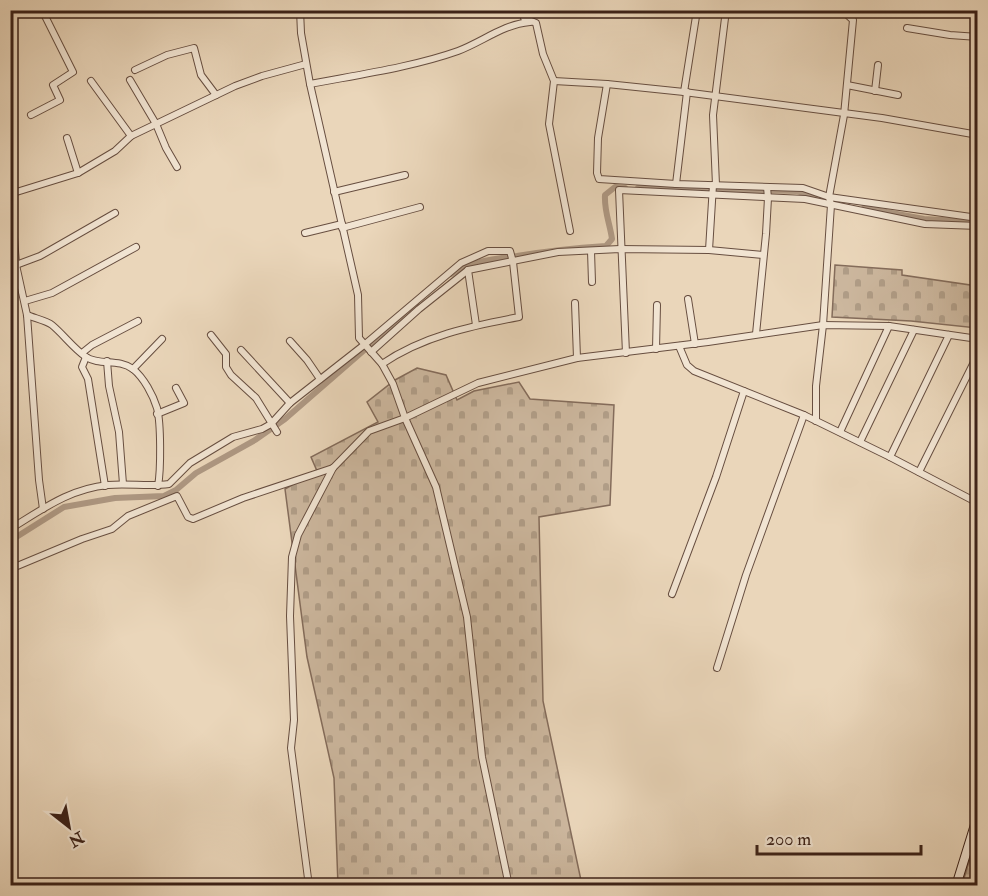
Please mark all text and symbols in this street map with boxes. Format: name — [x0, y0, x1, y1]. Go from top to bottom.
north arrow — [39, 797, 99, 857]
scale bar — [757, 818, 920, 856]
text: N — [64, 826, 88, 852]
text: 200 m — [766, 828, 811, 851]

